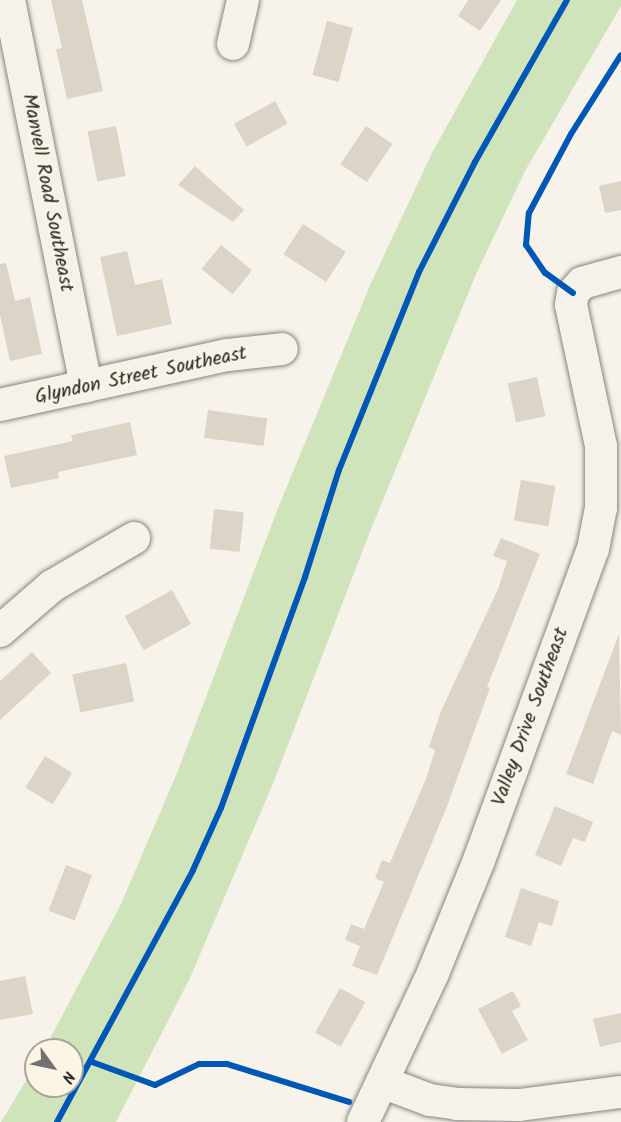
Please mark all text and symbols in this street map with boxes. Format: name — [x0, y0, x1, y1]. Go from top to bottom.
street label: Manvell Road Southeast — [16, 92, 78, 294]
street label: Glyndon Street Southeast — [33, 342, 249, 410]
street label: Valley Drive Southeast — [488, 624, 574, 810]
north arrow — [24, 1038, 84, 1098]
text: N — [55, 1066, 81, 1088]

